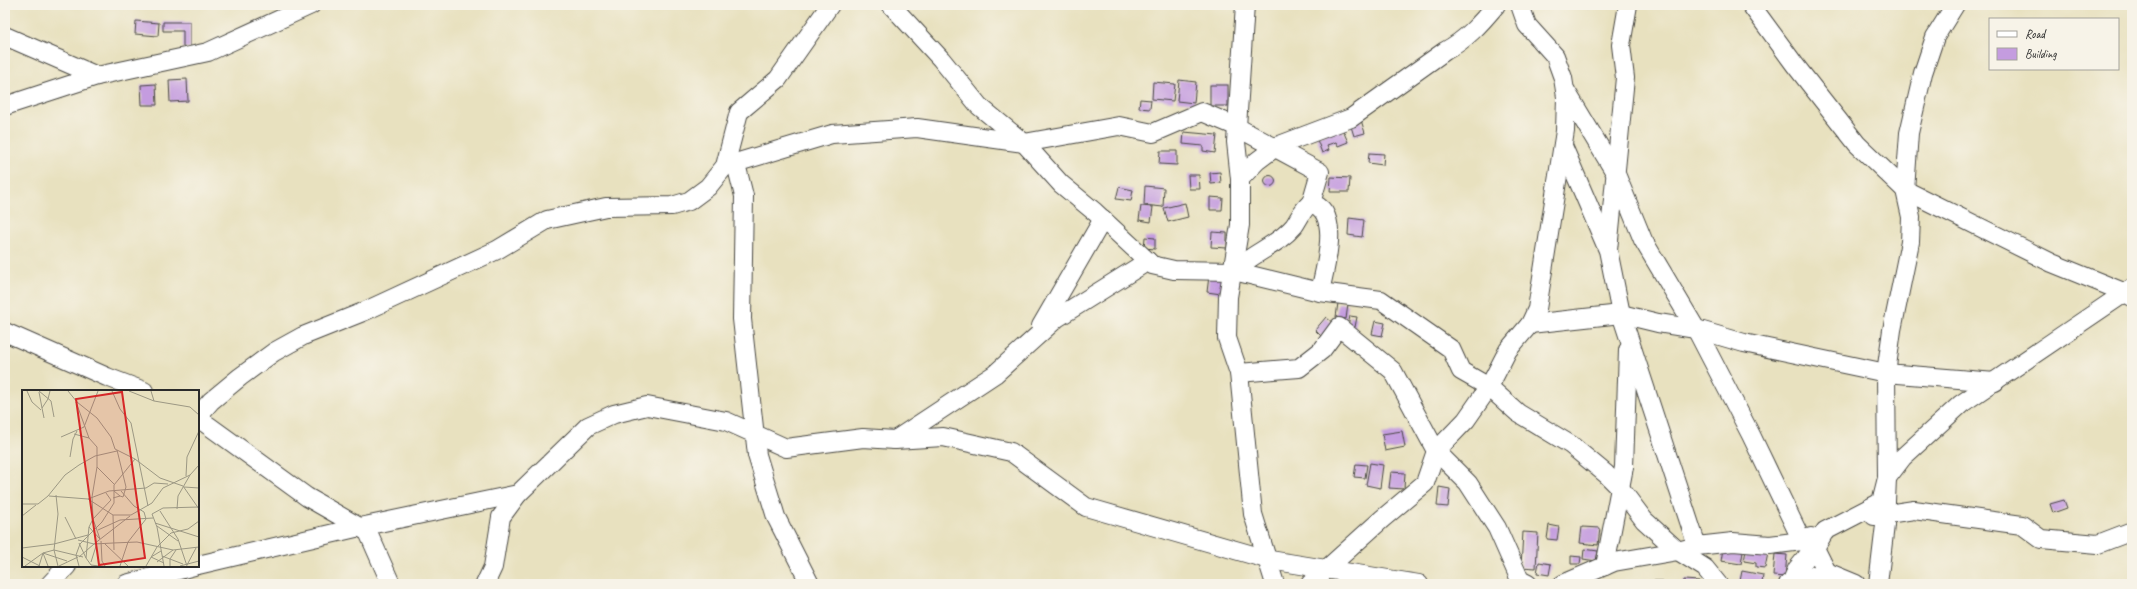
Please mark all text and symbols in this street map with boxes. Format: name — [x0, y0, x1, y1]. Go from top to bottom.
legend — [1989, 18, 2119, 70]
text: Road — [2025, 26, 2047, 42]
text: Building — [2025, 46, 2057, 62]
inset map — [22, 390, 199, 567]

